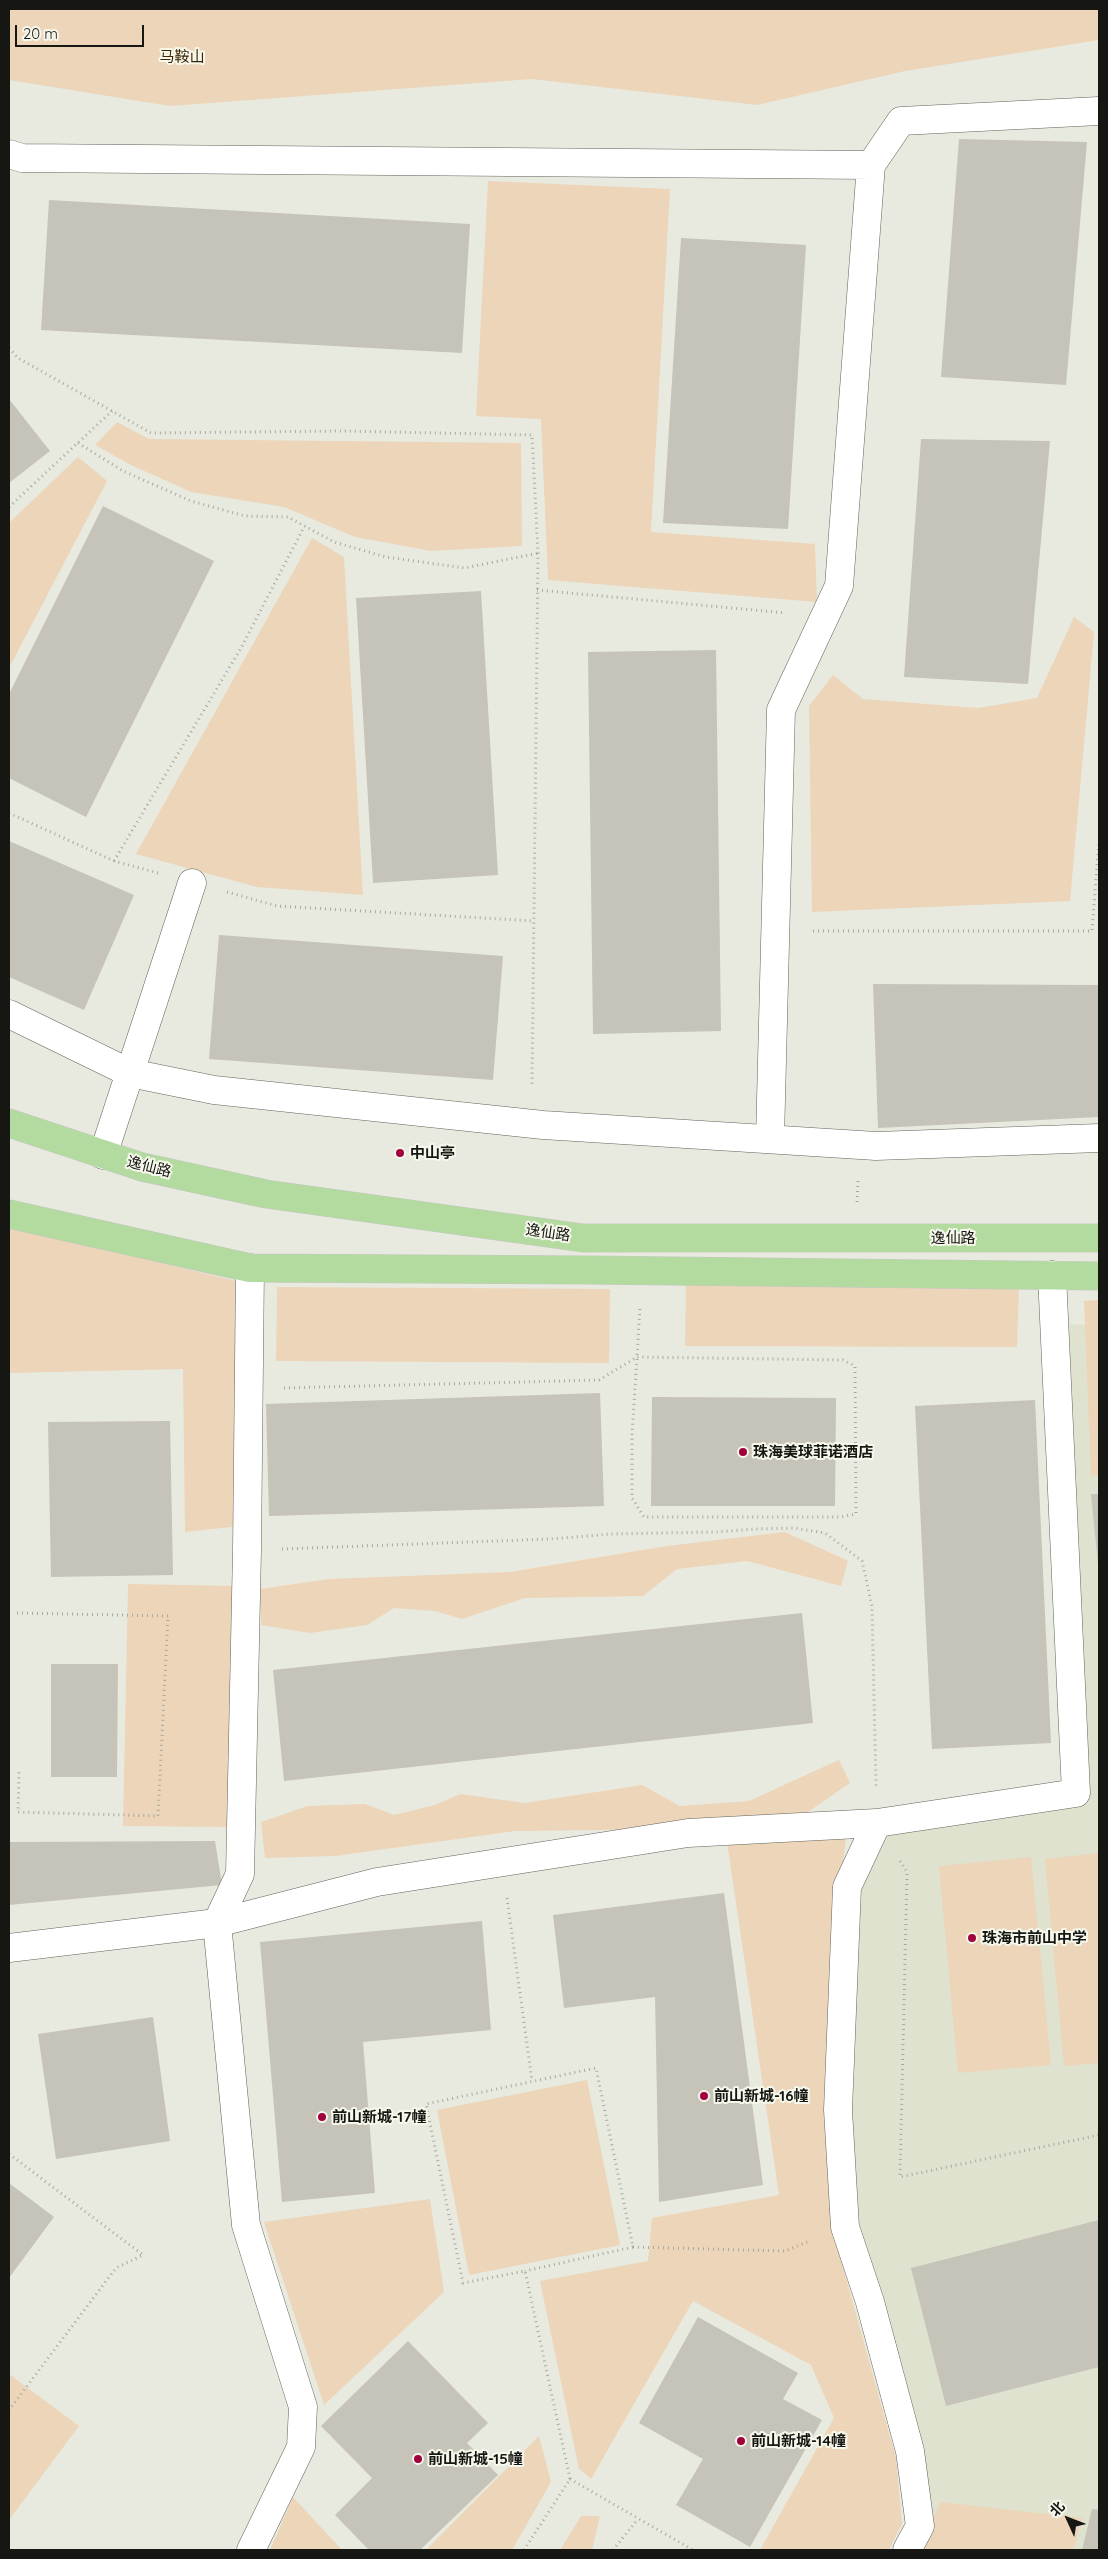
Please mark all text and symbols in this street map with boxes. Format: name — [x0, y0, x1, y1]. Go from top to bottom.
scale bar — [18, 15, 146, 47]
text: 20 m — [23, 24, 58, 43]
park label: 马鞍山 — [160, 48, 204, 66]
place label: 中山亭 — [410, 1144, 455, 1162]
marker: 中山亭 — [394, 1147, 406, 1159]
street label: 逸仙路 — [125, 1153, 173, 1181]
street label: 逸仙路 — [524, 1221, 572, 1245]
street label: 逸仙路 — [931, 1229, 975, 1247]
place label: 珠海美球菲诺酒店 — [753, 1443, 873, 1461]
marker: 珠海美球菲诺酒店 — [737, 1446, 749, 1458]
place label: 珠海市前山中学 — [982, 1929, 1087, 1947]
marker: 珠海市前山中学 — [966, 1932, 978, 1944]
place label: 前山新城-16幢 — [714, 2087, 808, 2105]
marker: 前山新城-16幢 — [698, 2090, 710, 2102]
place label: 前山新城-17幢 — [332, 2108, 426, 2126]
marker: 前山新城-17幢 — [316, 2111, 328, 2123]
place label: 前山新城-14幢 — [751, 2432, 846, 2450]
marker: 前山新城-14幢 — [735, 2435, 747, 2447]
place label: 前山新城-15幢 — [428, 2450, 523, 2468]
marker: 前山新城-15幢 — [412, 2453, 424, 2465]
north arrow — [1043, 2494, 1093, 2544]
text: 北 — [1046, 2498, 1068, 2520]

